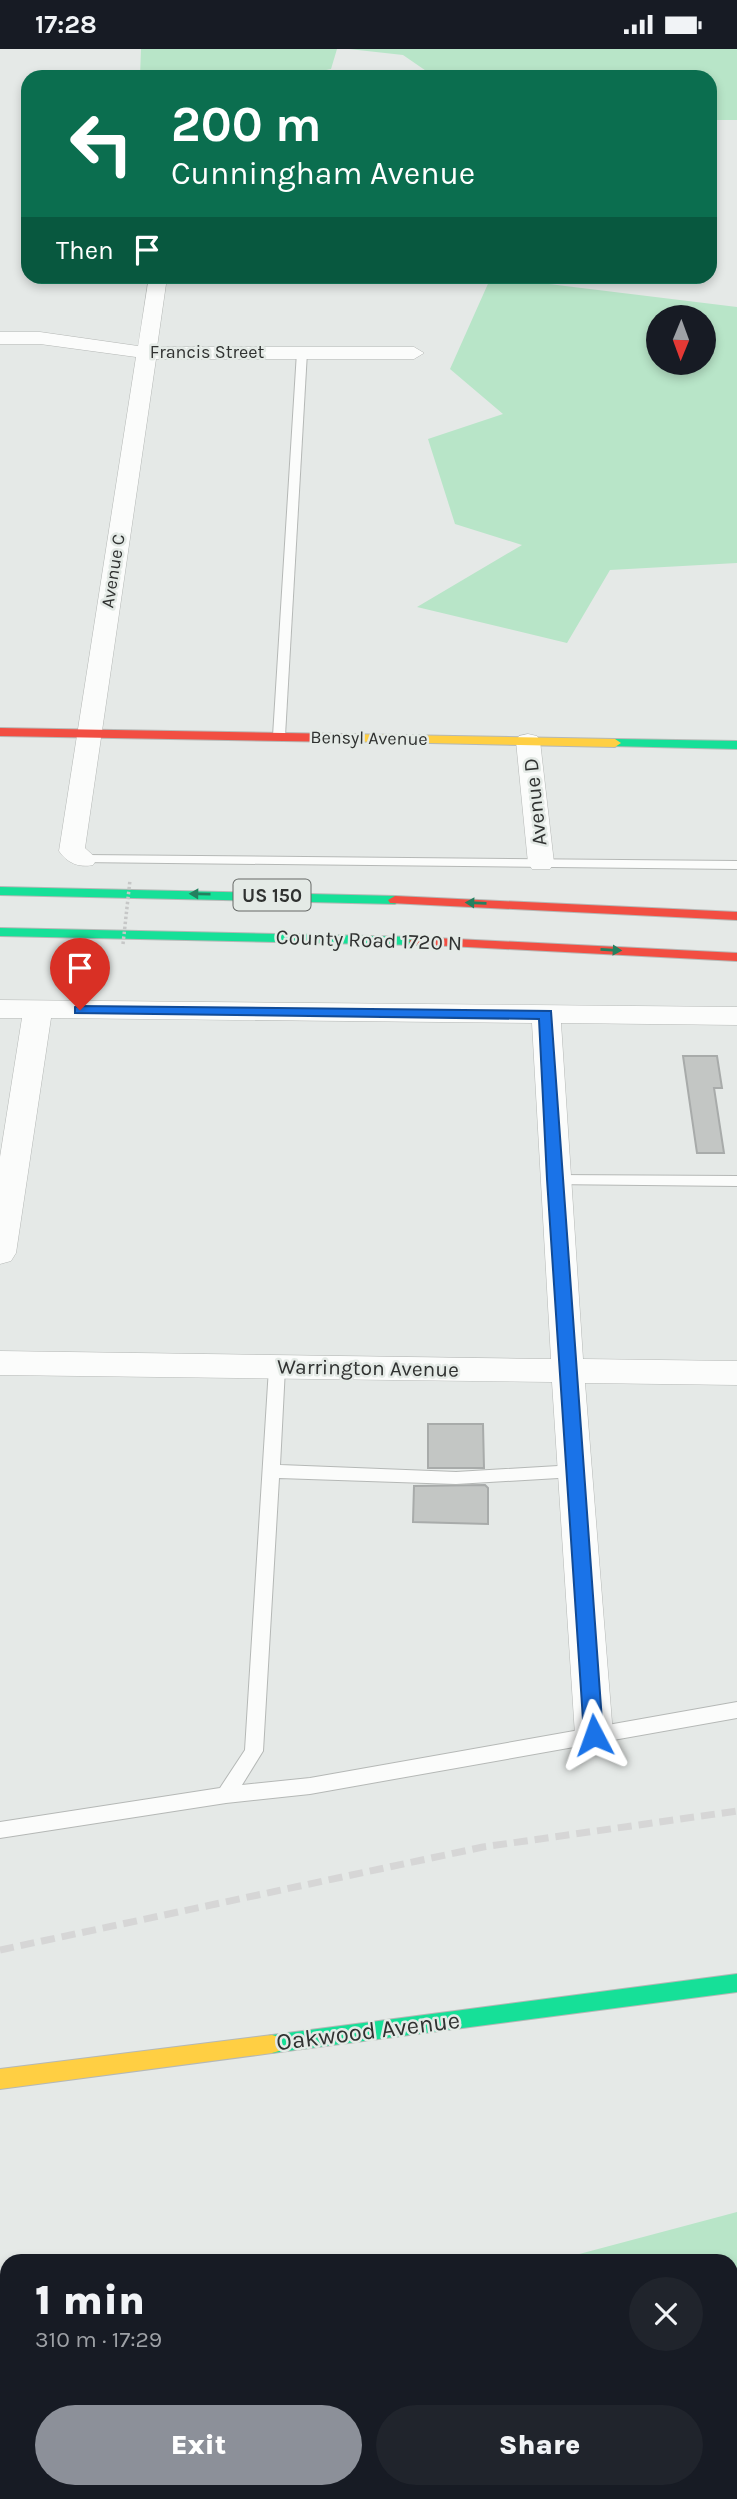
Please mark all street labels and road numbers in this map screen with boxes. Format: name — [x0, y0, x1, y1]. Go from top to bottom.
street label: Francis Street — [150, 341, 264, 363]
street label: Avenue C — [96, 532, 130, 610]
street label: Bensyl Avenue — [310, 726, 428, 750]
street label: Avenue D — [518, 757, 552, 847]
road number: US 150 — [233, 880, 310, 911]
street label: County Road 1720 N — [275, 925, 463, 955]
street label: Warrington Avenue — [277, 1354, 459, 1382]
street label: Oakwood Avenue — [275, 2006, 461, 2056]

